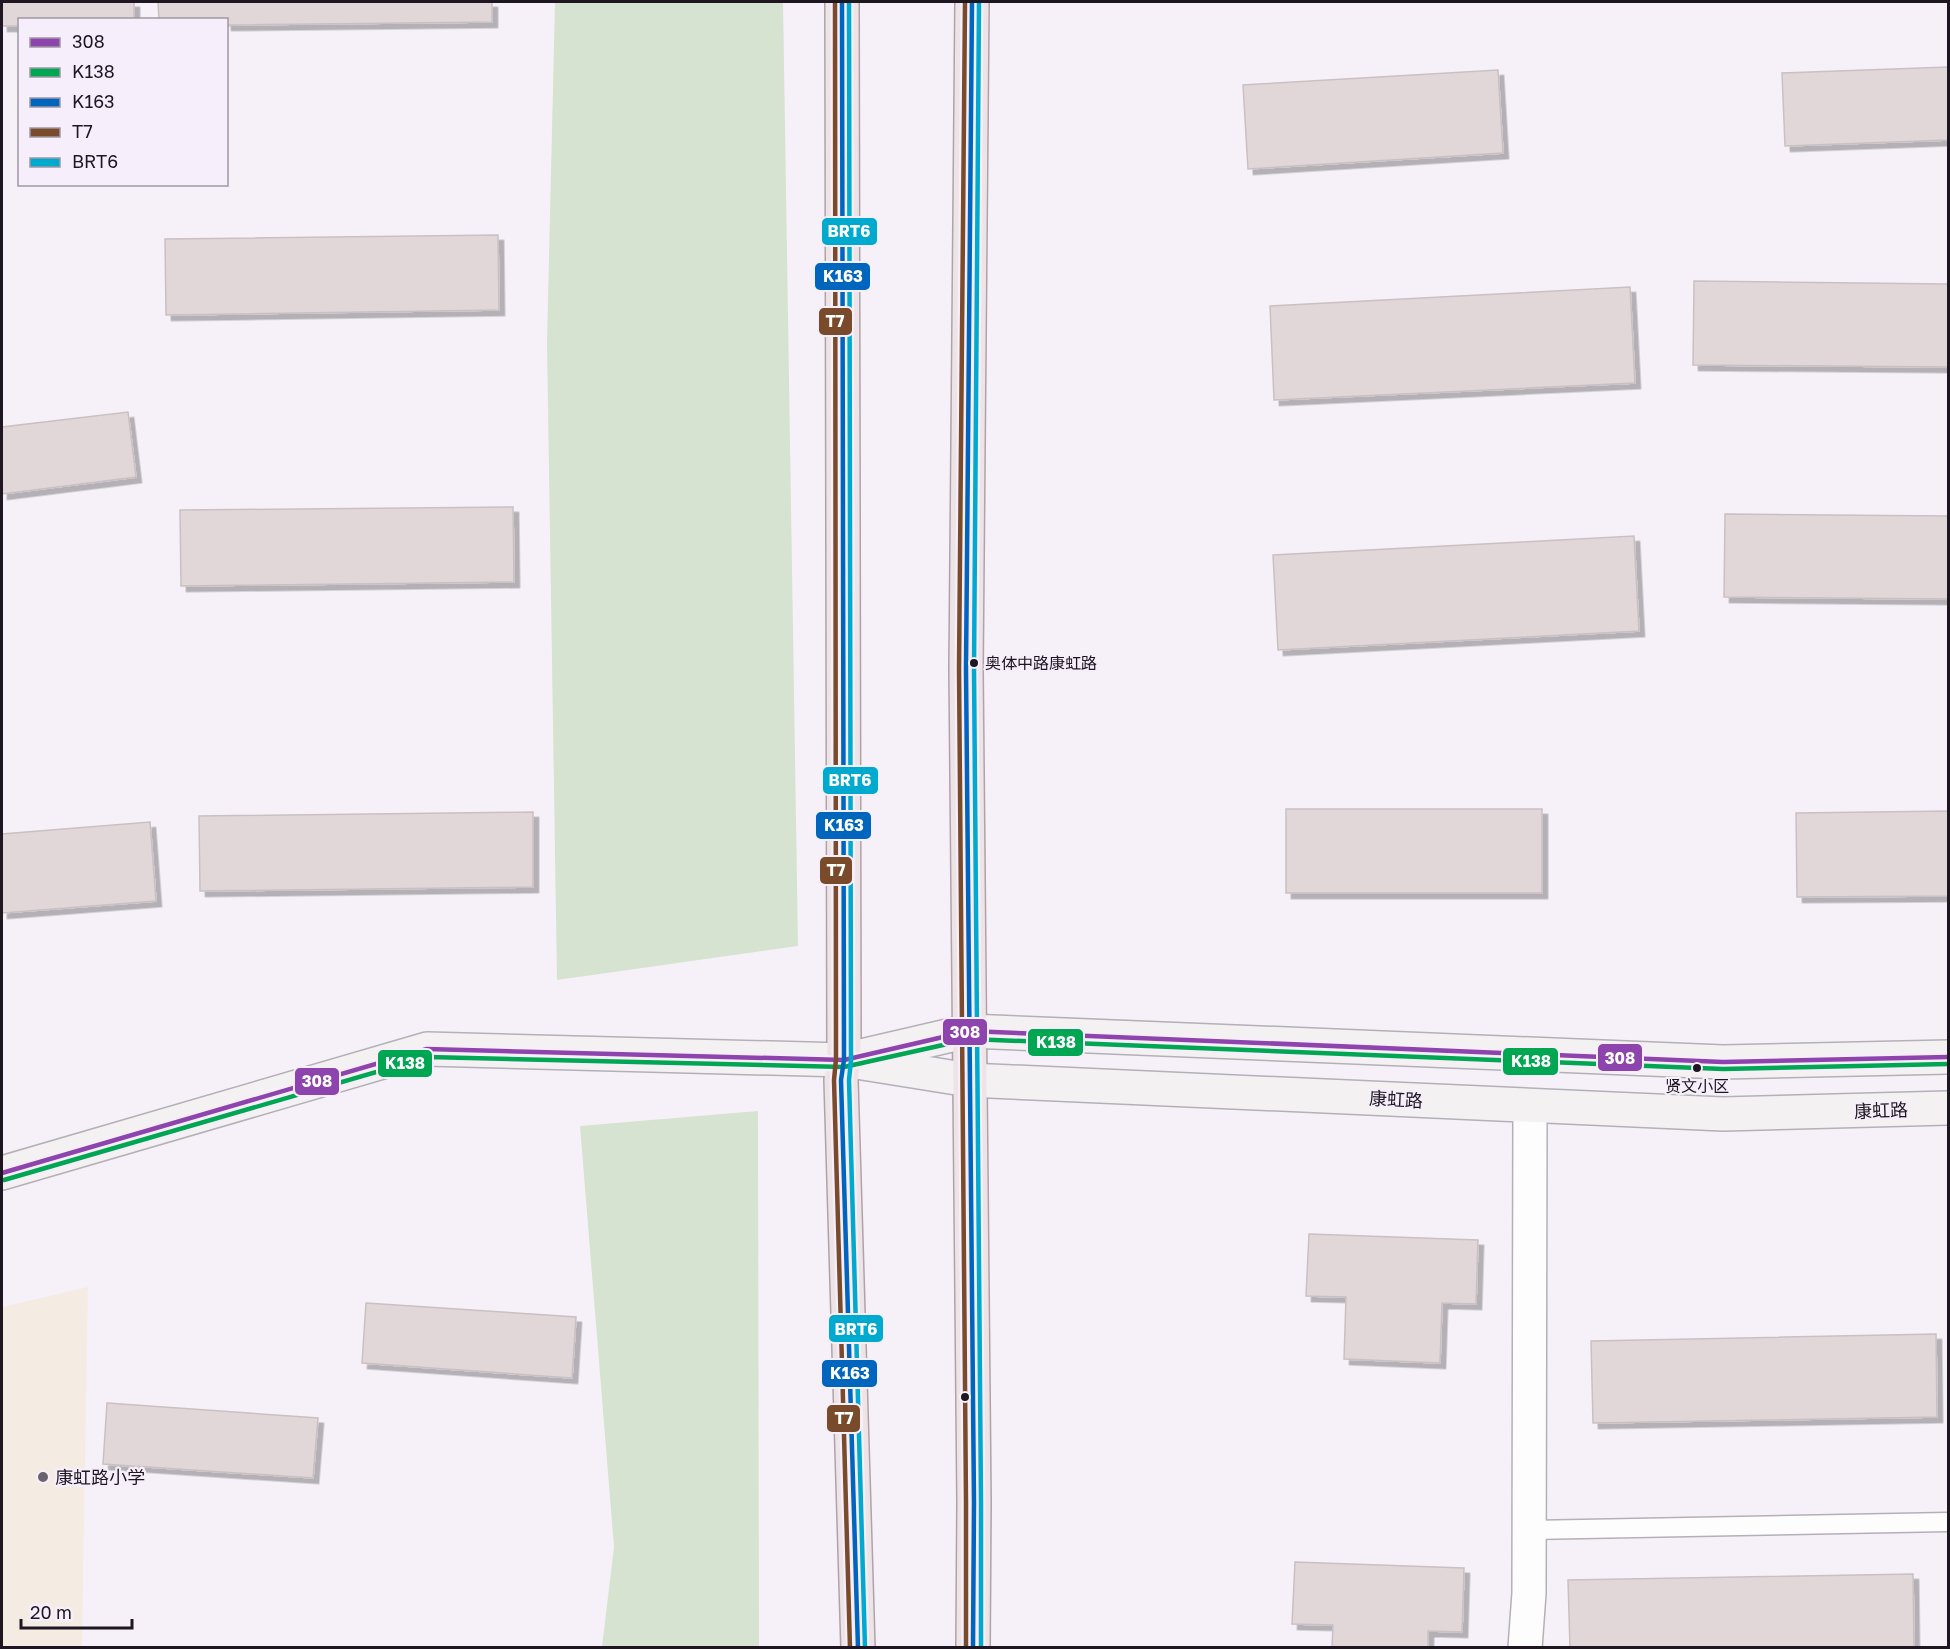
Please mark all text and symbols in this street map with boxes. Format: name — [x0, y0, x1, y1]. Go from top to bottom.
legend — [18, 18, 228, 186]
text: 308 — [72, 30, 105, 52]
text: K138 — [72, 60, 115, 82]
text: K163 — [72, 90, 115, 112]
text: T7 — [72, 120, 93, 142]
text: BRT6 — [72, 150, 118, 172]
line badge: BRT6 — [821, 217, 878, 246]
text: BRT6 — [828, 221, 870, 241]
line badge: K163 — [814, 262, 871, 291]
text: K163 — [823, 266, 863, 286]
line badge: T7 — [818, 307, 853, 336]
text: T7 — [825, 311, 845, 331]
place label: 奥体中路康虹路 — [985, 653, 1097, 673]
marker: 奥体中路康虹路 — [968, 657, 980, 669]
line badge: BRT6 — [822, 766, 879, 795]
text: BRT6 — [829, 770, 871, 790]
line badge: K163 — [815, 811, 872, 840]
text: K163 — [824, 815, 864, 835]
line badge: T7 — [819, 856, 853, 885]
text: T7 — [826, 860, 846, 880]
line badge: 308 — [942, 1018, 988, 1046]
text: 308 — [950, 1022, 980, 1042]
line badge: K138 — [1027, 1028, 1084, 1057]
text: K138 — [1036, 1032, 1076, 1052]
line badge: 308 — [1597, 1043, 1643, 1072]
line badge: K138 — [1502, 1047, 1559, 1076]
text: 308 — [1605, 1048, 1635, 1068]
line badge: K138 — [377, 1049, 433, 1078]
text: K138 — [1511, 1051, 1551, 1071]
text: K138 — [385, 1053, 425, 1073]
marker: 贤文小区 — [1691, 1062, 1703, 1074]
line badge: 308 — [294, 1067, 340, 1096]
text: 308 — [302, 1071, 332, 1091]
place label: 贤文小区 — [1665, 1076, 1729, 1096]
street label: 康虹路 — [1368, 1087, 1424, 1111]
street label: 康虹路 — [1854, 1098, 1908, 1122]
line badge: BRT6 — [828, 1314, 884, 1343]
text: BRT6 — [835, 1319, 877, 1339]
line badge: K163 — [821, 1359, 878, 1388]
text: K163 — [830, 1363, 870, 1383]
unlabelled marker — [959, 1391, 971, 1403]
line badge: T7 — [826, 1404, 861, 1433]
text: T7 — [834, 1408, 854, 1428]
place label: 康虹路小学 — [55, 1466, 145, 1488]
marker: 康虹路小学 — [36, 1470, 50, 1484]
scale bar — [21, 1592, 132, 1630]
text: 20 m — [30, 1601, 72, 1623]

